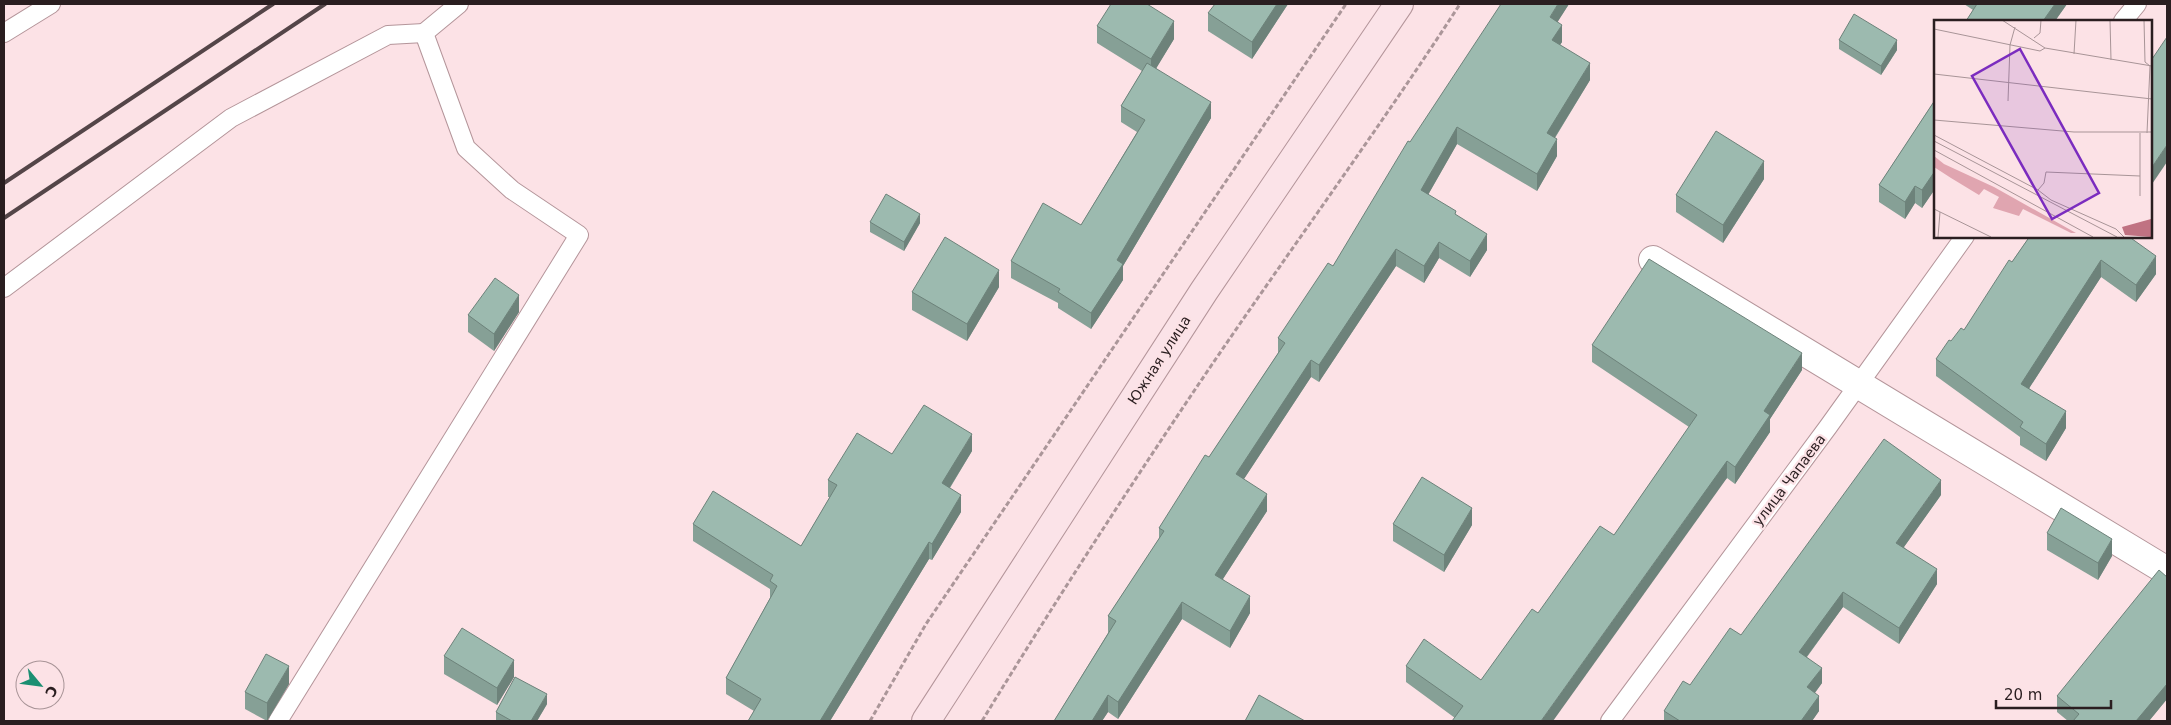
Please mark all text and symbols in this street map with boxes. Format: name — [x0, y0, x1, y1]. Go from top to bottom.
inset map — [1934, 20, 2151, 238]
street label: Южная улица — [1124, 313, 1194, 407]
street label: улица Чапаева — [1749, 431, 1829, 529]
north arrow — [15, 660, 65, 710]
scale bar — [1996, 678, 2111, 710]
text: С — [42, 683, 61, 700]
text: 20 m — [2004, 686, 2042, 704]

